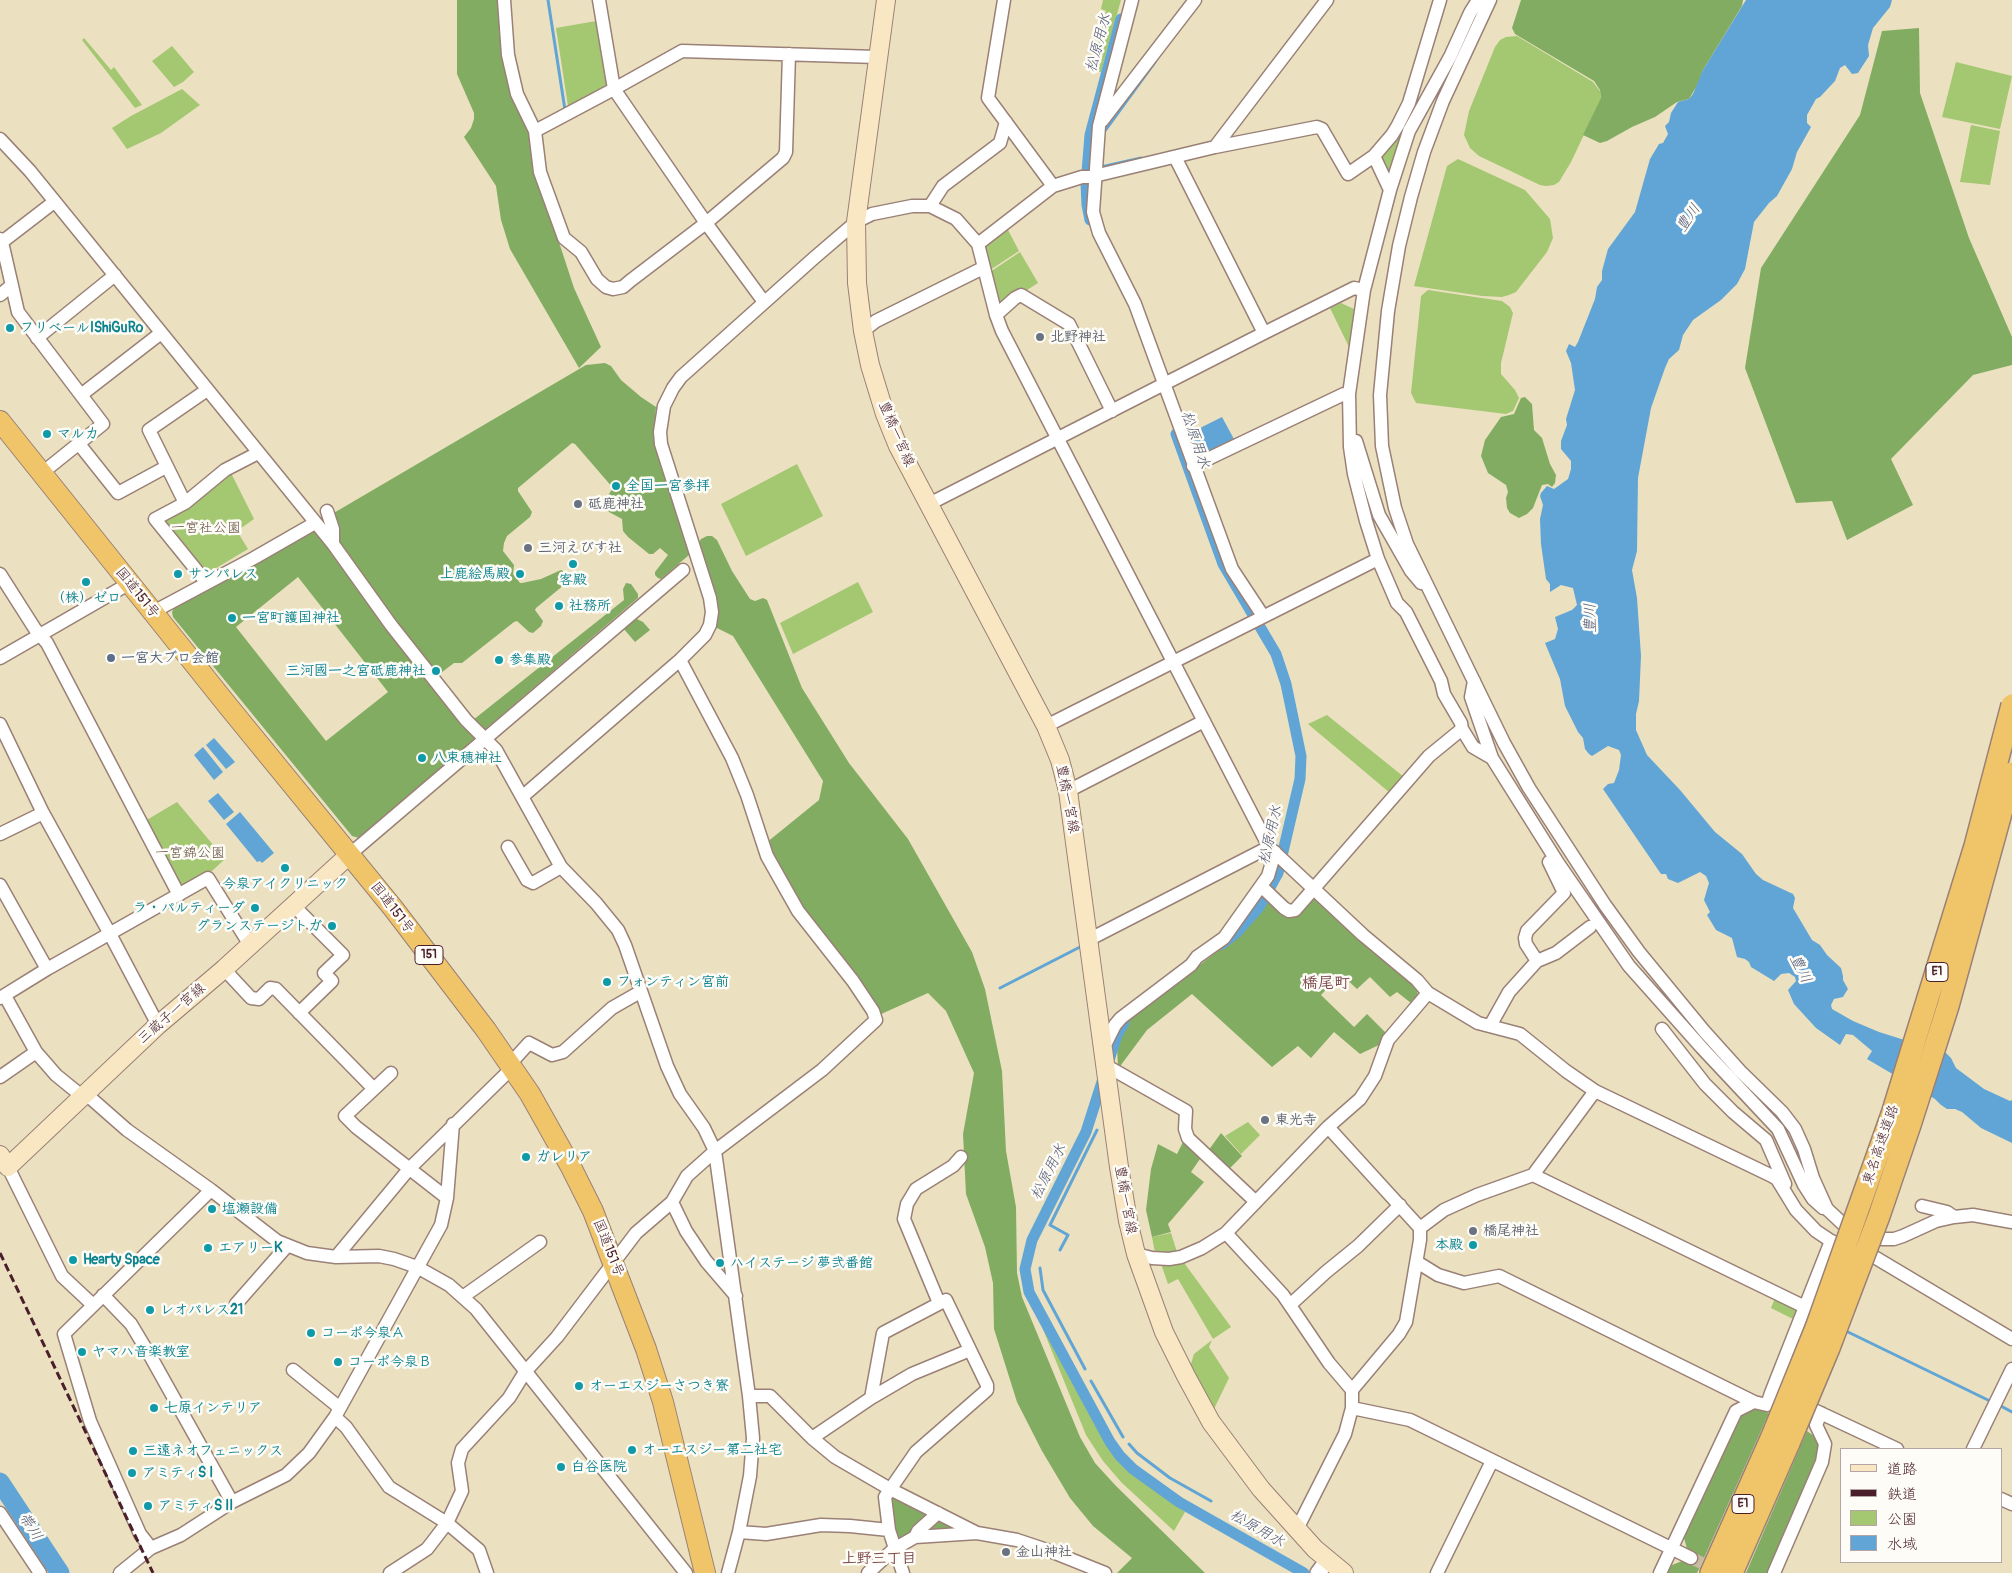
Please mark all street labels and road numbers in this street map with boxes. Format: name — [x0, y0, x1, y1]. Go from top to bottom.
street label: 豊橋一宮線 — [875, 399, 917, 469]
street label: 国道151号 — [111, 564, 163, 622]
street label: 豊橋一宮線 — [1052, 763, 1082, 835]
street label: 国道151号 — [367, 879, 417, 937]
road number: 151 — [415, 946, 443, 964]
road number: E1 — [1926, 962, 1948, 982]
street label: 三蔵子一宮線 — [135, 980, 209, 1048]
street label: 東名高速道路 — [1859, 1103, 1903, 1187]
street label: 豊橋一宮線 — [1111, 1164, 1139, 1236]
street label: 国道151号 — [589, 1217, 627, 1279]
road number: E1 — [1732, 1495, 1754, 1514]

